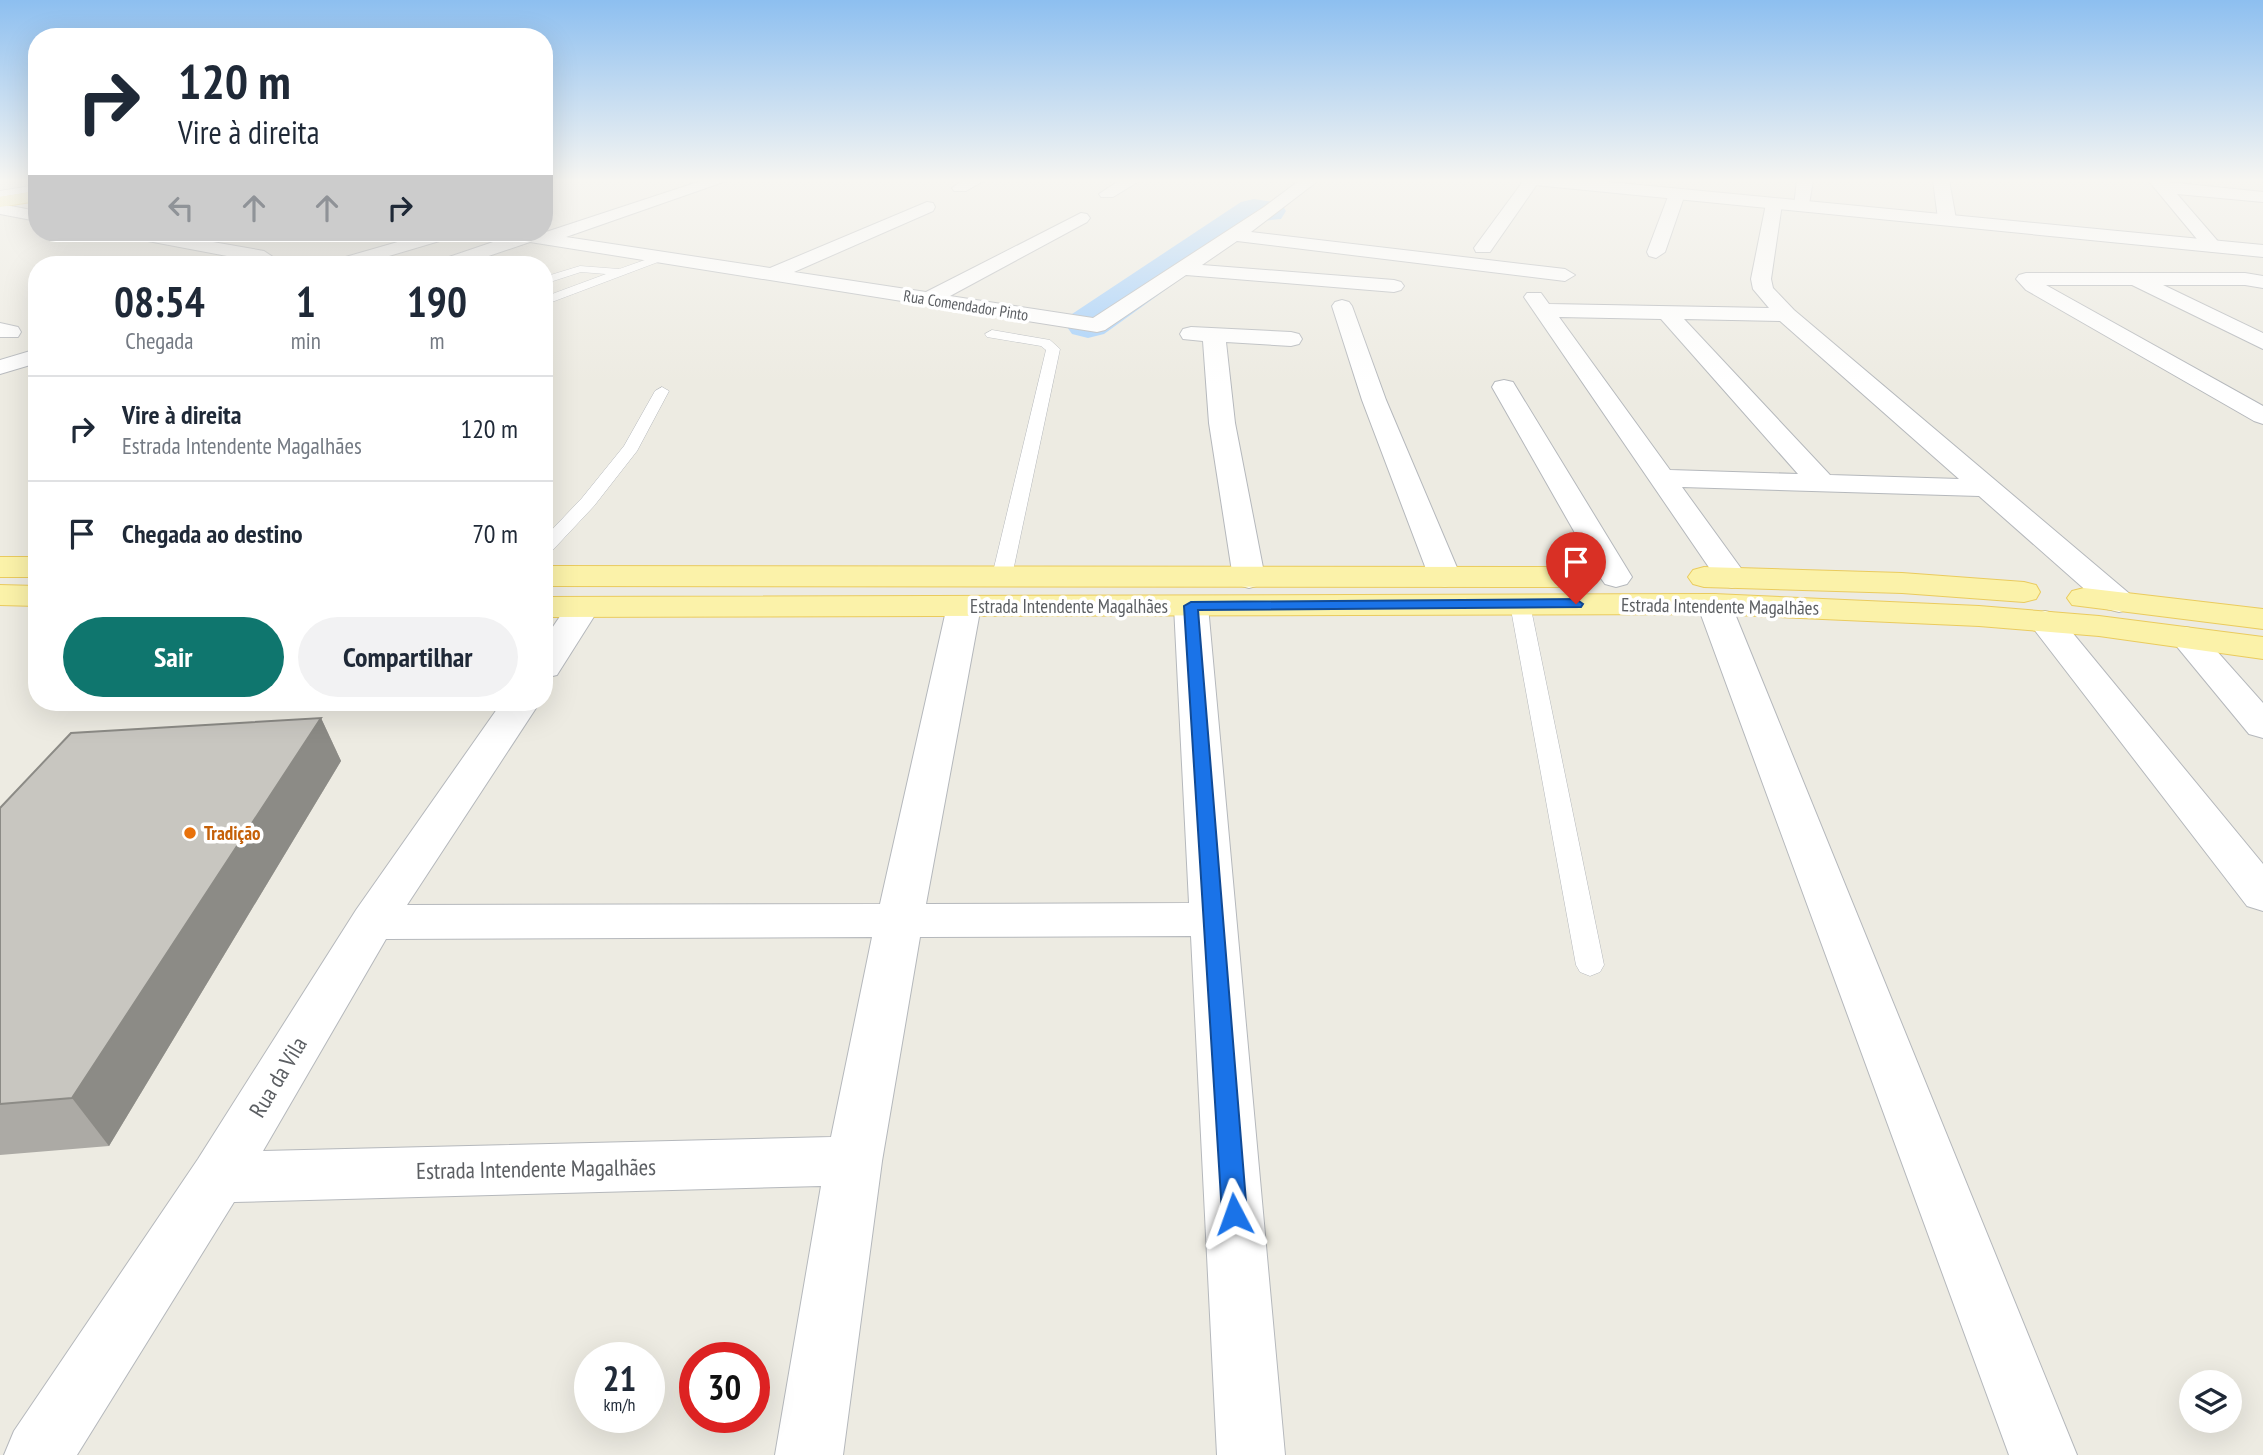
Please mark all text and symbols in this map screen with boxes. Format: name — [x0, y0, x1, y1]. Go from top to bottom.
text: 120 m — [178, 49, 291, 113]
icon: right — [63, 56, 154, 147]
text: Vire à direita — [178, 111, 319, 153]
icon: left — [162, 189, 200, 227]
icon: ahead — [235, 189, 273, 227]
icon: ahead — [308, 189, 346, 227]
icon: right — [381, 189, 419, 227]
text: 08:54 — [114, 274, 205, 329]
text: 1 — [296, 274, 316, 329]
text: 190 — [407, 274, 467, 329]
street label: Rua Comendador Pinto — [902, 285, 1030, 325]
text: Chegada — [125, 326, 194, 355]
text: min — [291, 326, 321, 355]
text: m — [429, 326, 444, 355]
text: Vire à direita — [122, 398, 241, 431]
icon: right — [63, 410, 101, 448]
text: 120 m — [460, 412, 518, 445]
text: Estrada Intendente Magalhães — [122, 431, 362, 460]
icon: arrive — [63, 515, 101, 553]
text: Chegada ao destino — [122, 517, 303, 550]
text: 70 m — [472, 517, 518, 550]
pin — [1546, 532, 1606, 604]
icon: arrive — [1557, 543, 1595, 581]
street label: Estrada Intendente Magalhães — [1621, 592, 1819, 620]
street label: Estrada Intendente Magalhães — [970, 594, 1168, 618]
button: Sair — [63, 617, 284, 697]
button: Compartilhar — [298, 617, 518, 697]
place label: Tradição — [204, 821, 260, 845]
marker: Tradição — [182, 825, 198, 841]
street label: Rua da Vila — [242, 1031, 313, 1122]
street label: Estrada Intendente Magalhães — [416, 1152, 656, 1185]
position arrow — [1197, 1177, 1271, 1251]
speed limit sign: 30 — [679, 1342, 770, 1433]
text: 21 — [603, 1355, 636, 1401]
map controls — [2179, 1370, 2242, 1433]
button: layers — [2179, 1370, 2242, 1433]
text: km/h — [604, 1393, 635, 1416]

